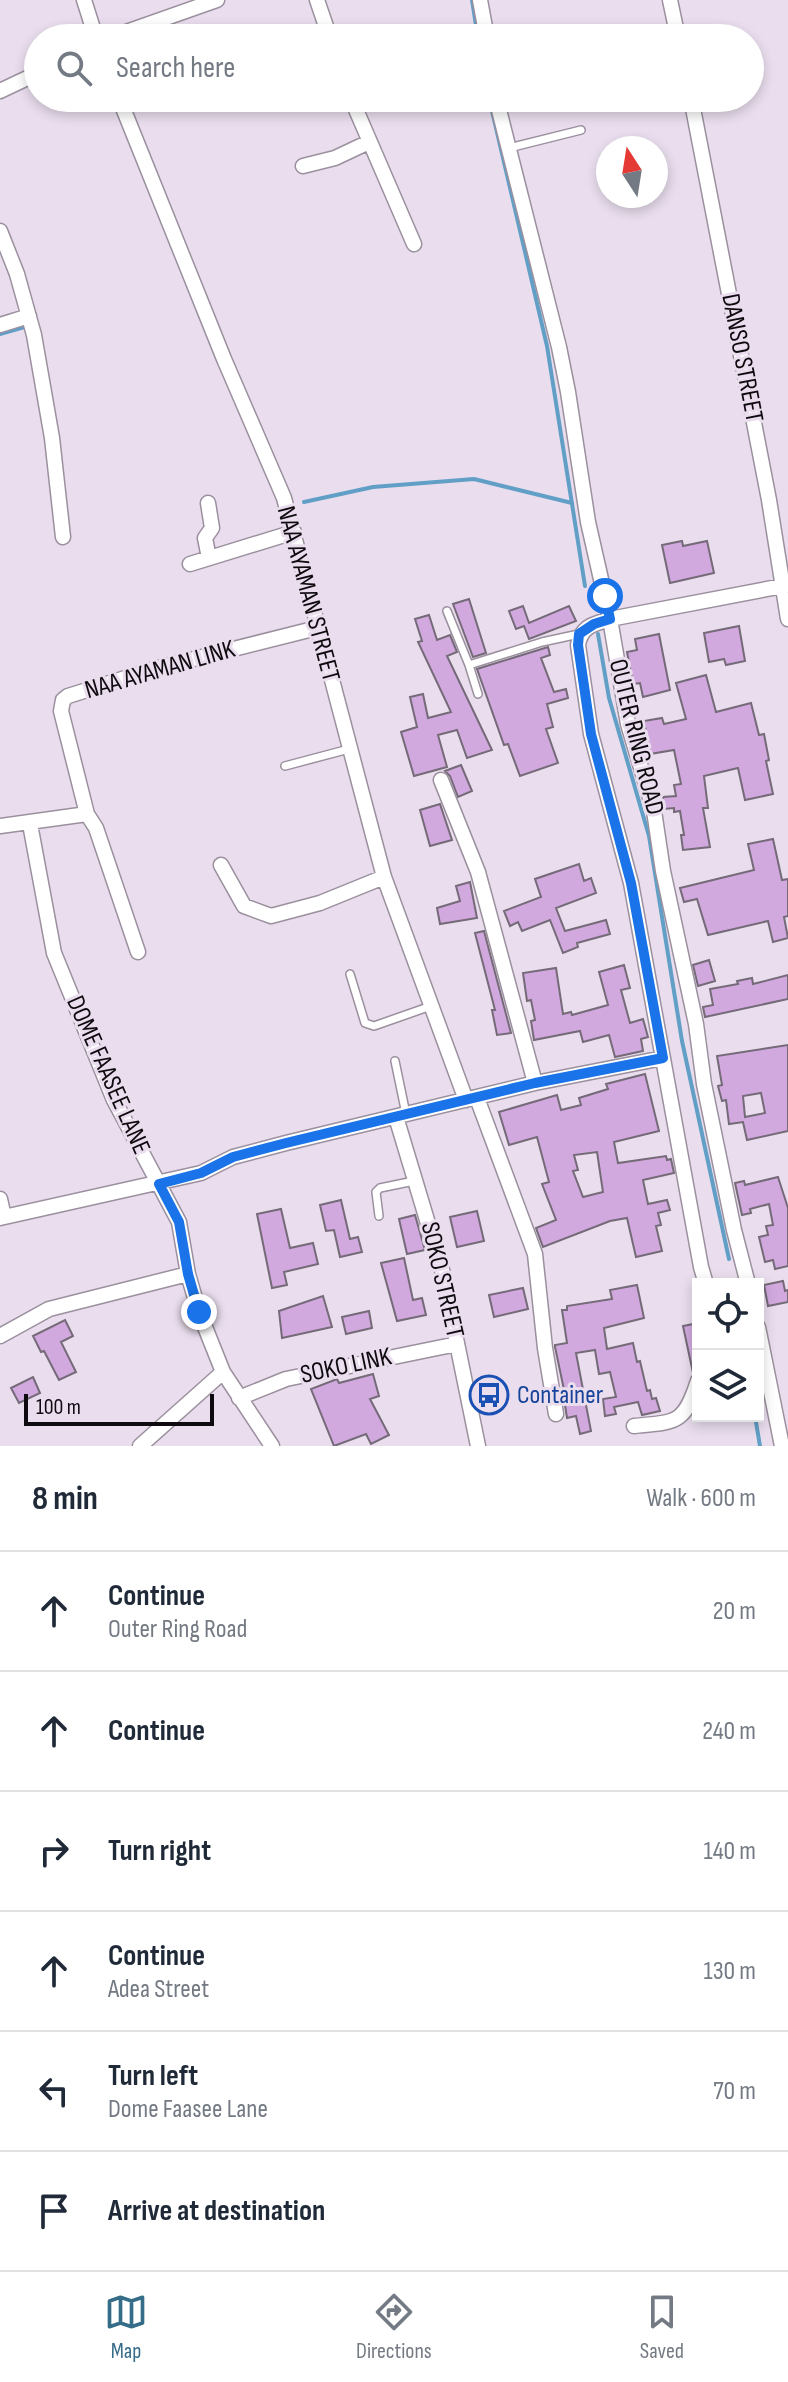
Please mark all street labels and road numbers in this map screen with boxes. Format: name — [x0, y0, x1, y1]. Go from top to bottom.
street label: DANSO STREET — [714, 291, 770, 425]
street label: NAA AYAMAN STREET — [270, 503, 346, 685]
street label: NAA AYAMAN LINK — [81, 634, 239, 706]
street label: OUTER RING ROAD — [602, 656, 670, 818]
street label: DOME FAASEE LANE — [59, 991, 157, 1159]
street label: SOKO STREET — [414, 1219, 470, 1341]
street label: SOKO LINK — [298, 1341, 394, 1391]

